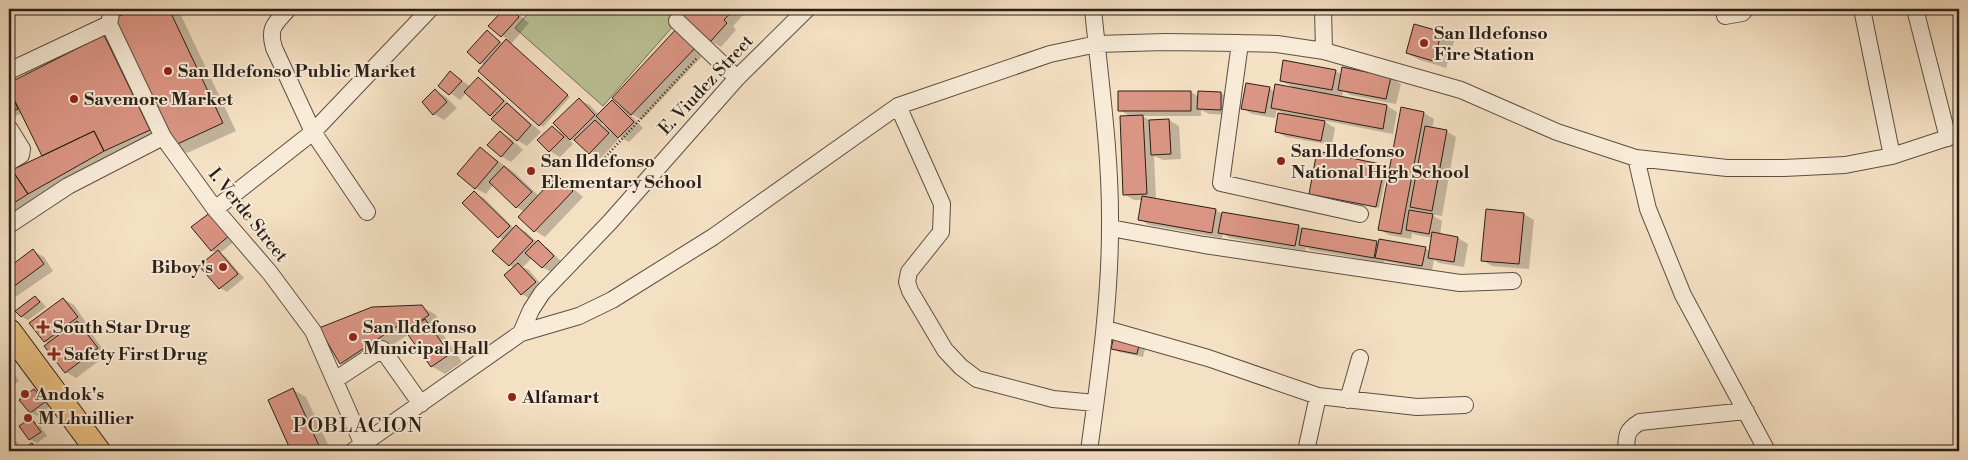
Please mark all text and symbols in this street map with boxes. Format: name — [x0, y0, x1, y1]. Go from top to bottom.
place label: San Ildefonso Fire Station — [1434, 22, 1548, 66]
street label: E. Viudez Street — [654, 30, 759, 140]
marker: San Ildefonso Fire Station — [1418, 37, 1430, 49]
place label: San Ildefonso Public Market — [178, 60, 417, 83]
marker: San Ildefonso Public Market — [162, 65, 174, 77]
place label: Savemore Market — [84, 88, 233, 111]
marker: Savemore Market — [68, 93, 80, 105]
place label: San Ildefonso National High School — [1291, 140, 1470, 184]
place label: San Ildefonso Elementary School — [541, 150, 702, 194]
marker: San Ildefonso National High School — [1275, 155, 1287, 167]
street label: I. Verde Street — [203, 163, 293, 267]
marker: San Ildefonso Elementary School — [525, 165, 537, 177]
place label: Biboy's — [151, 256, 213, 279]
marker: Biboy's — [217, 261, 229, 273]
place label: South Star Drug — [53, 316, 191, 339]
place label: San Ildefonso Municipal Hall — [363, 316, 489, 360]
marker: South Star Drug — [37, 321, 49, 333]
marker: San Ildefonso Municipal Hall — [347, 331, 359, 343]
place label: Safety First Drug — [64, 343, 208, 366]
marker: Safety First Drug — [48, 348, 60, 360]
place label: Andok's — [34, 383, 104, 406]
place label: Alfamart — [521, 386, 600, 409]
marker: Andok's — [19, 388, 31, 400]
marker: Alfamart — [506, 391, 518, 403]
place label: M Lhuillier — [38, 407, 134, 430]
marker: M Lhuillier — [22, 412, 34, 424]
district label: POBLACION — [293, 414, 423, 439]

